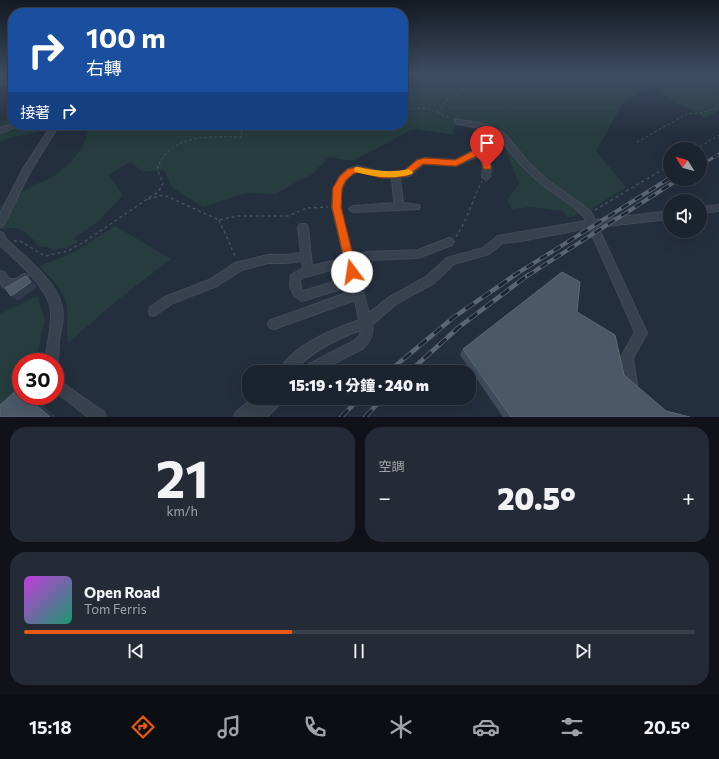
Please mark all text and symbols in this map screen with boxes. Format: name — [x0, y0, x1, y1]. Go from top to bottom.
text: 100 m — [86, 20, 166, 54]
icon: right — [20, 24, 72, 76]
text: 右轉 — [86, 57, 122, 79]
icon: right — [58, 100, 80, 122]
text: 接著 — [20, 103, 50, 121]
pin — [470, 126, 504, 167]
icon: arrive — [476, 132, 498, 154]
north arrow — [663, 142, 707, 186]
map controls — [663, 142, 707, 238]
button: sound — [663, 194, 707, 238]
position arrow — [331, 251, 373, 293]
speed limit sign: 30 — [12, 353, 64, 405]
text: 15:19 · 1 分鐘 · 240 m — [289, 376, 429, 394]
text: 21 — [156, 445, 209, 509]
text: 空調 — [379, 458, 405, 474]
text: 20.5° — [497, 479, 576, 516]
text: − — [379, 484, 391, 511]
text: + — [682, 484, 695, 511]
text: km/h — [166, 503, 198, 519]
text: Open Road — [84, 583, 160, 601]
text: Tom Ferris — [84, 601, 147, 617]
icon: previous — [125, 640, 147, 662]
icon: pause — [348, 640, 370, 662]
icon: next — [572, 640, 594, 662]
icon: directions — [129, 713, 157, 741]
icon: music — [215, 713, 243, 741]
icon: phone — [301, 713, 329, 741]
icon: climate — [387, 713, 415, 741]
icon: car — [472, 713, 500, 741]
icon: filters — [558, 713, 586, 741]
text: 15:18 — [29, 716, 72, 738]
text: 20.5° — [644, 716, 690, 738]

